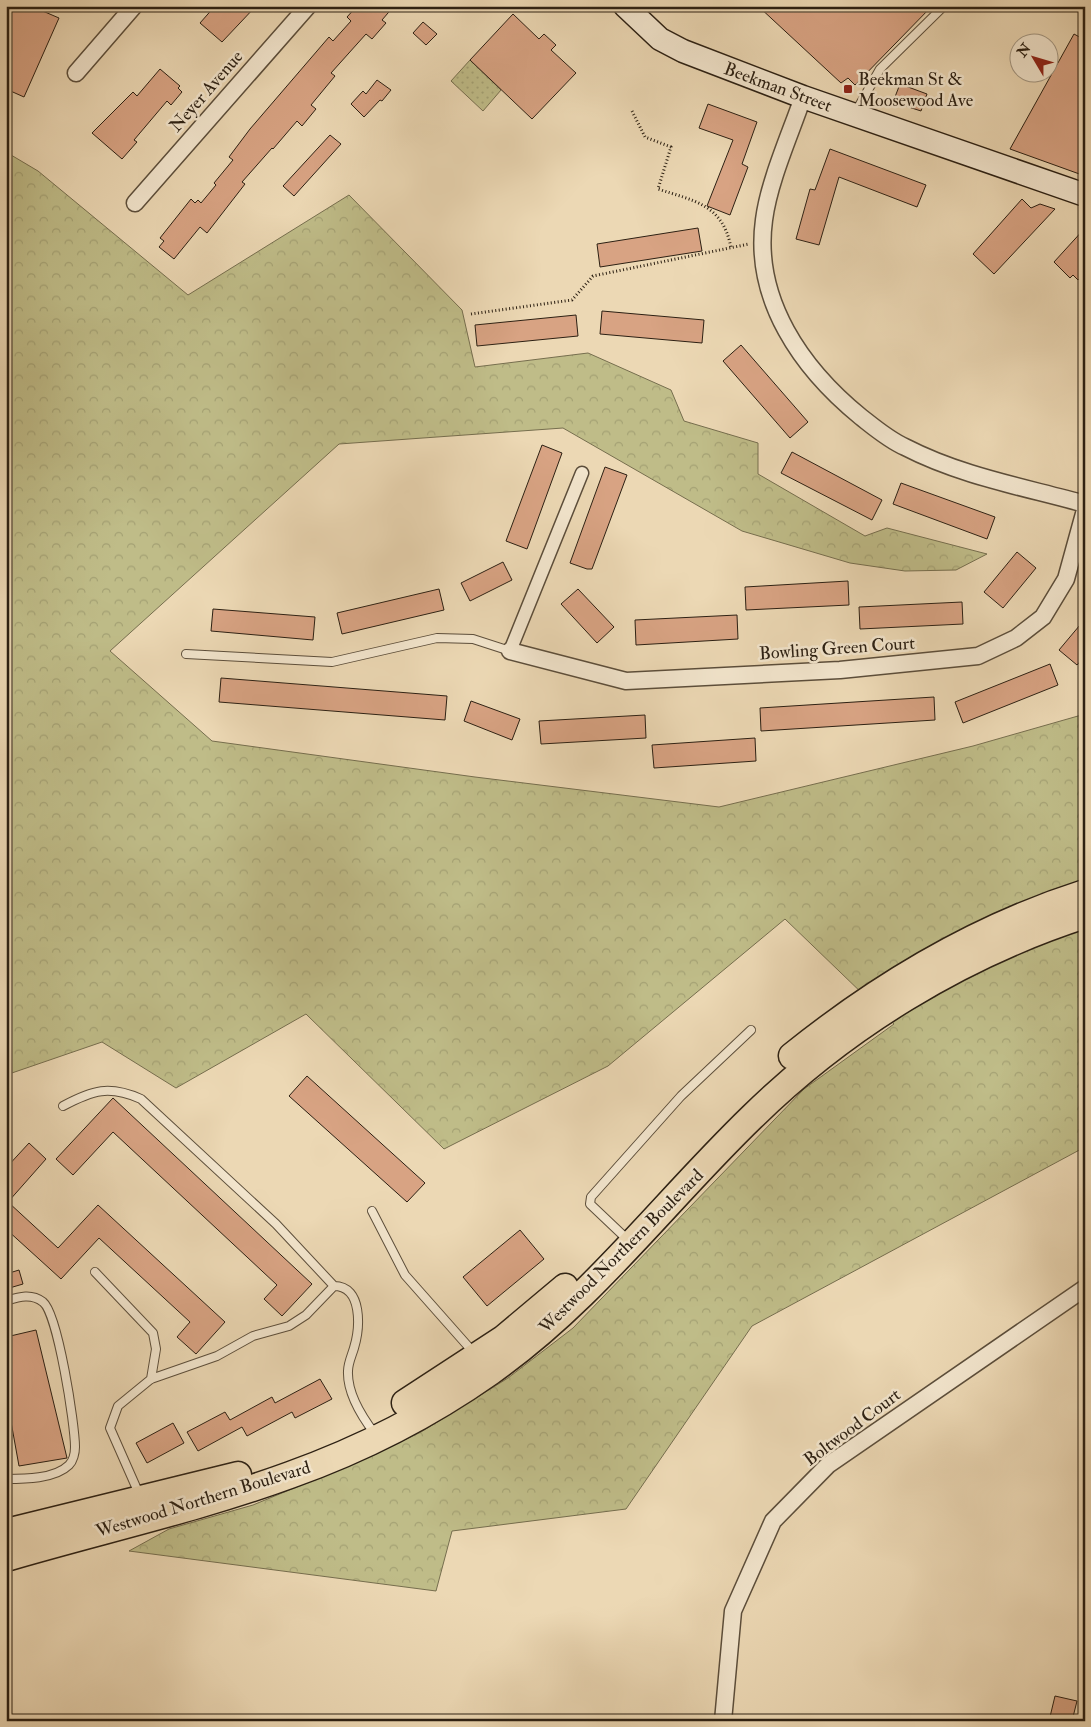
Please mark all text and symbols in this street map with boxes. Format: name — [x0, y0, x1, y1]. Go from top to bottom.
north arrow — [1008, 32, 1058, 82]
text: N — [1013, 40, 1035, 61]
street label: Neyer Avenue — [165, 45, 249, 137]
street label: Beekman Street — [721, 57, 835, 118]
place label: Beekman St & Moosewood Ave — [858, 68, 974, 112]
marker: Beekman St & Moosewood Ave — [842, 83, 854, 95]
street label: Bowling Green Court — [758, 632, 916, 665]
street label: Westwood Northern Boulevard — [534, 1164, 709, 1339]
street label: Boltwood Court — [799, 1383, 905, 1471]
street label: Westwood Northern Boulevard — [92, 1456, 313, 1543]

